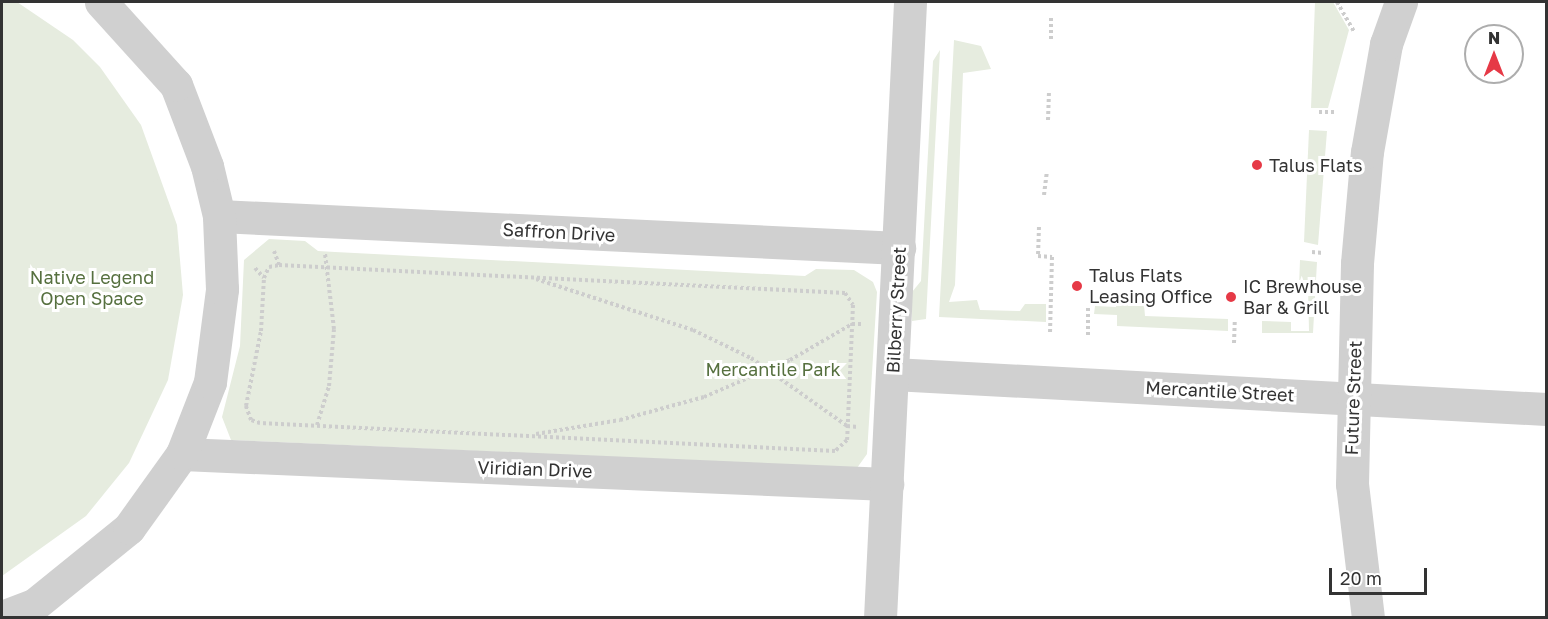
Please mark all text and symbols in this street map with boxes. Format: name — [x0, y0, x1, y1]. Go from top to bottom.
north arrow — [1464, 24, 1524, 84]
text: N — [1488, 28, 1500, 48]
place label: Talus Flats — [1269, 154, 1363, 176]
marker: Talus Flats — [1250, 158, 1264, 172]
street label: Saffron Drive — [502, 218, 616, 246]
street label: Bilberry Street — [882, 246, 910, 374]
place label: Talus Flats Leasing Office — [1089, 265, 1212, 308]
park label: Native Legend Open Space — [30, 267, 154, 310]
place label: IC Brewhouse Bar & Grill — [1243, 276, 1362, 318]
marker: Talus Flats Leasing Office — [1070, 279, 1084, 293]
marker: IC Brewhouse Bar & Grill — [1224, 290, 1238, 304]
street label: Future Street — [1340, 340, 1366, 456]
park label: Mercantile Park — [705, 358, 841, 380]
street label: Mercantile Street — [1145, 376, 1295, 406]
street label: Viridian Drive — [477, 456, 593, 482]
scale bar — [1332, 556, 1430, 594]
text: 20 m — [1340, 567, 1382, 589]

